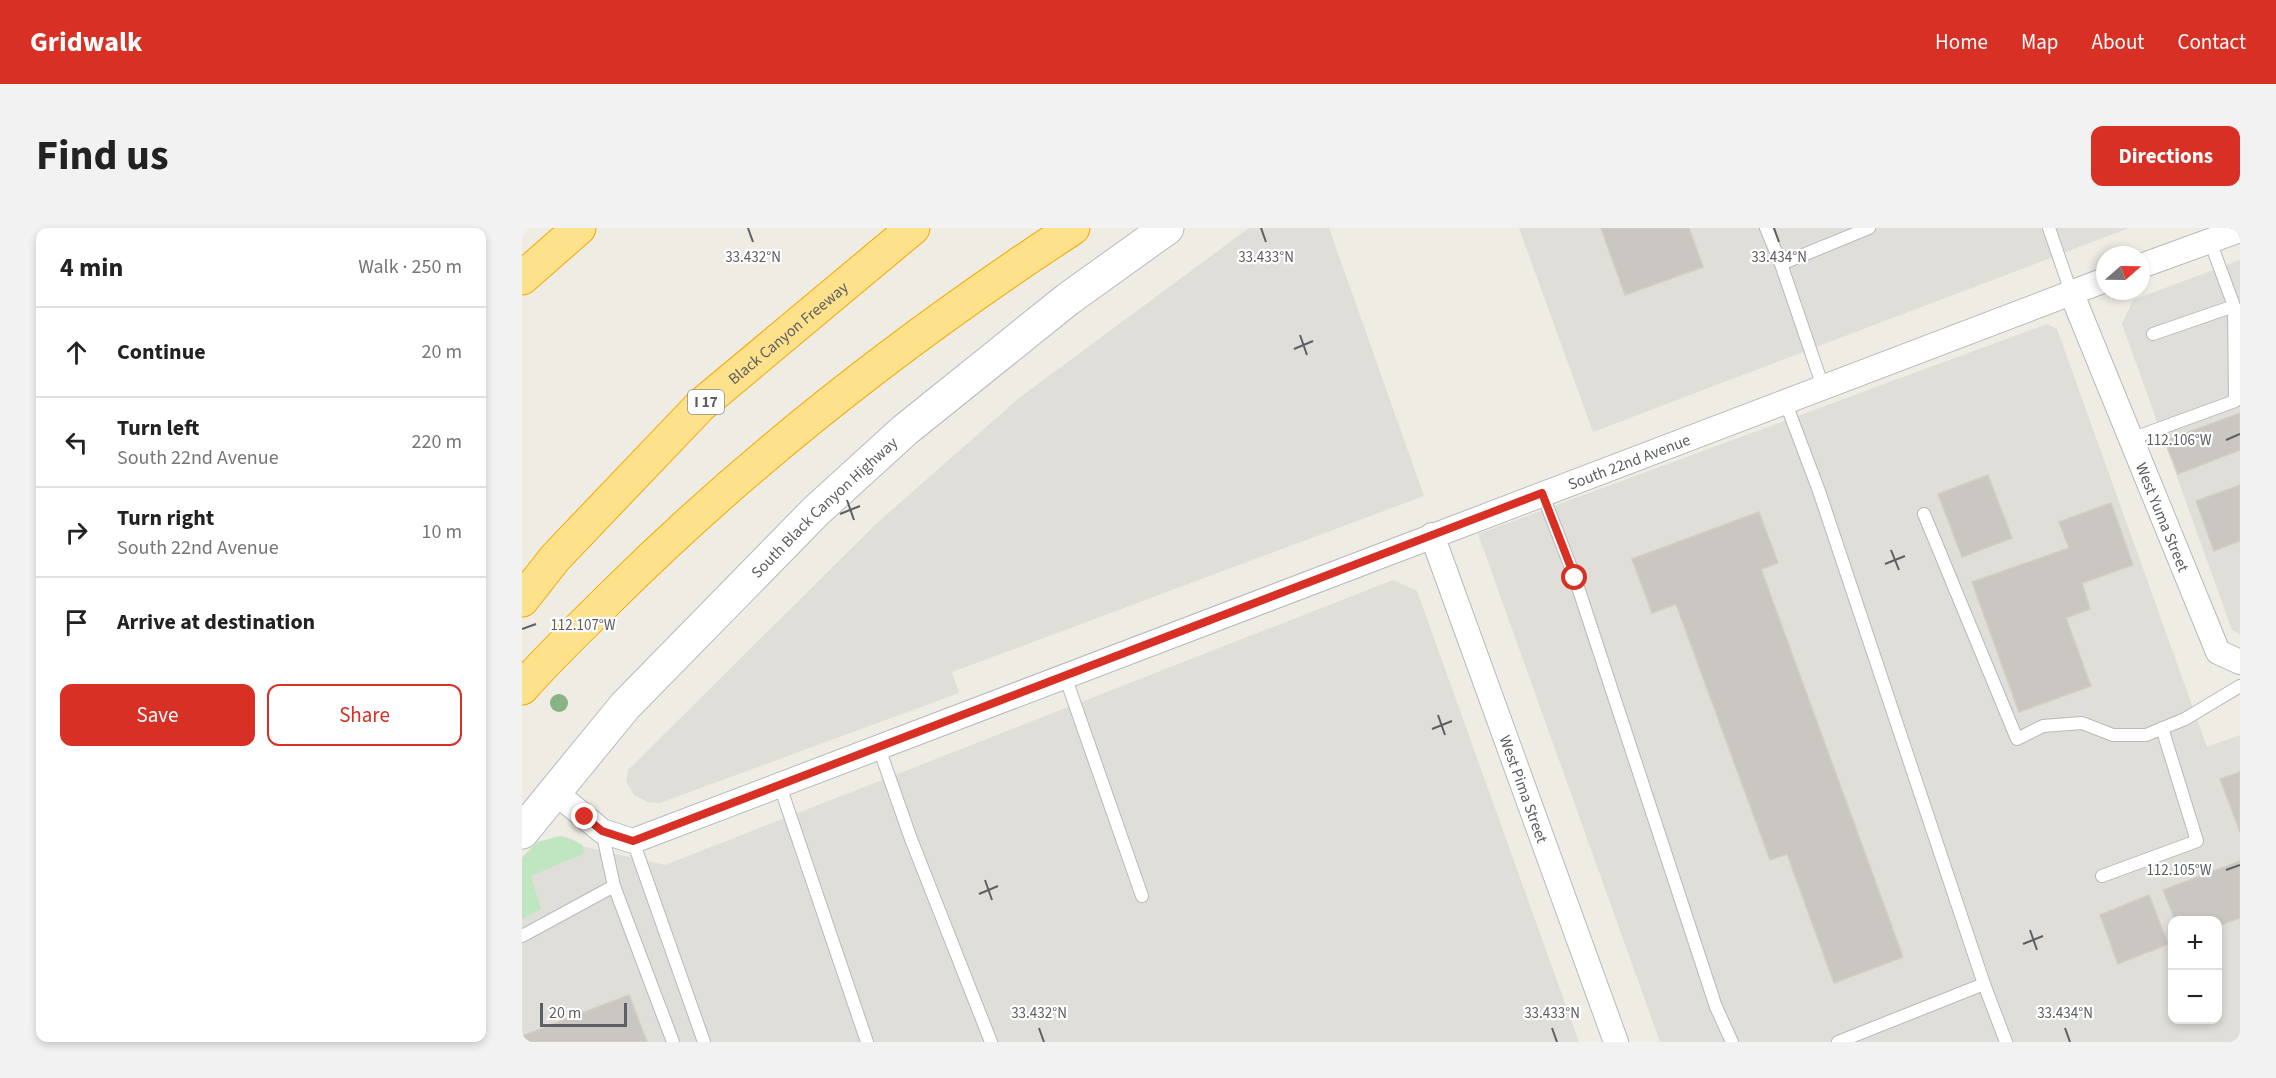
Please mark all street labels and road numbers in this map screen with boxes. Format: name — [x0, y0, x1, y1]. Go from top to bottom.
street label: Black Canyon Freeway — [724, 276, 853, 390]
road number: I 17 — [688, 390, 724, 414]
street label: South 22nd Avenue — [1565, 429, 1694, 496]
street label: South Black Canyon Highway — [746, 432, 903, 583]
street label: West Yuma Street — [2130, 459, 2194, 576]
street label: West Pima Street — [1494, 732, 1553, 847]

